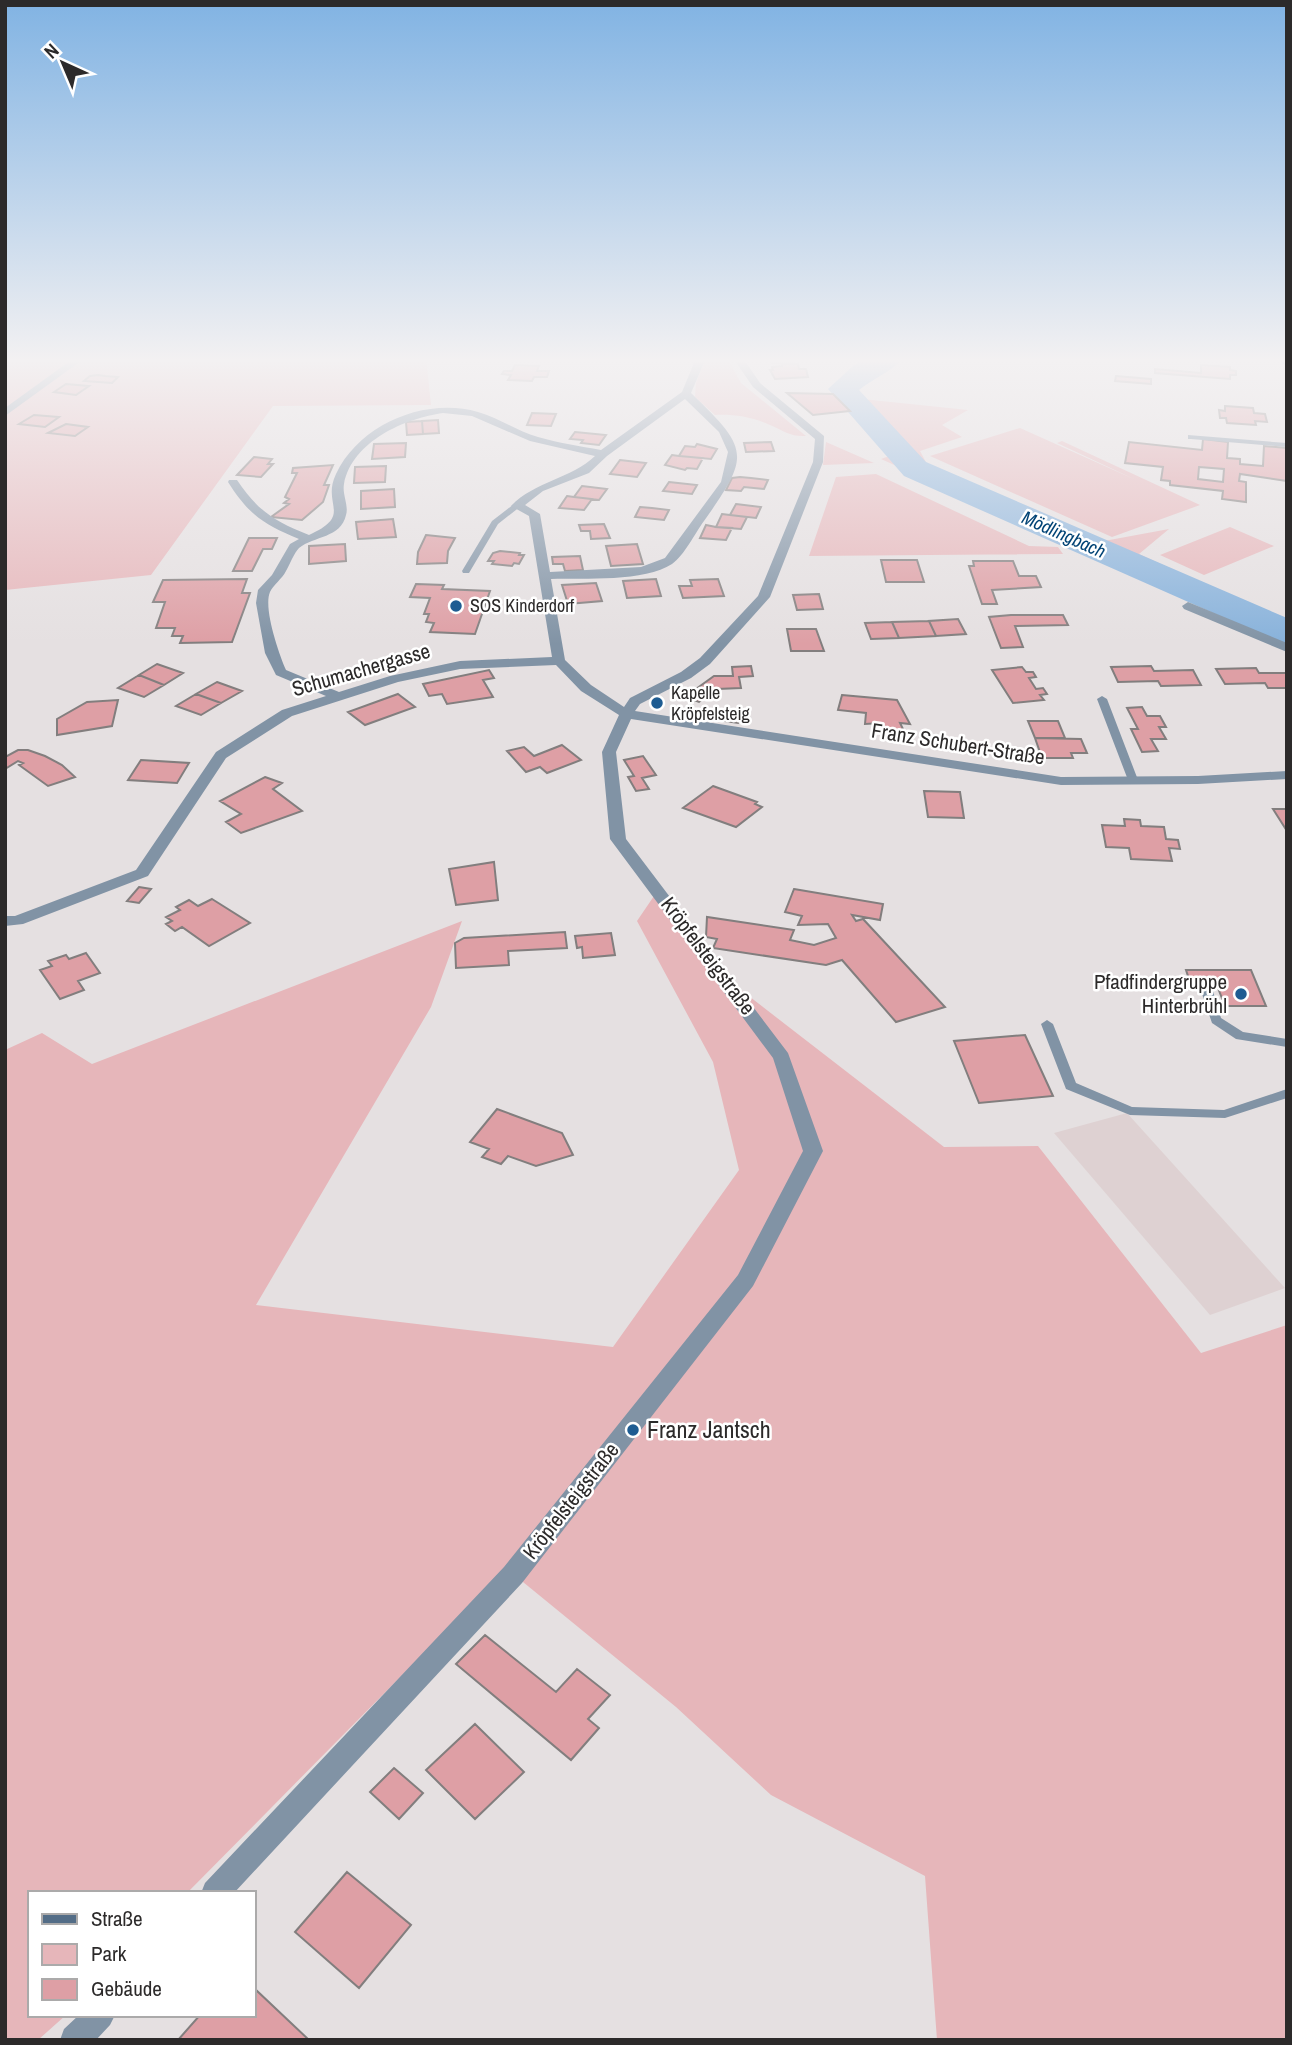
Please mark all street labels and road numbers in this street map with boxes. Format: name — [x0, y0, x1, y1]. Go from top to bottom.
street label: Schumachergasse — [288, 636, 433, 703]
street label: Franz Schubert-Straße — [869, 715, 1047, 772]
street label: Kröpfelsteigstraße — [654, 891, 762, 1021]
street label: Kröpfelsteigstraße — [516, 1436, 625, 1565]

